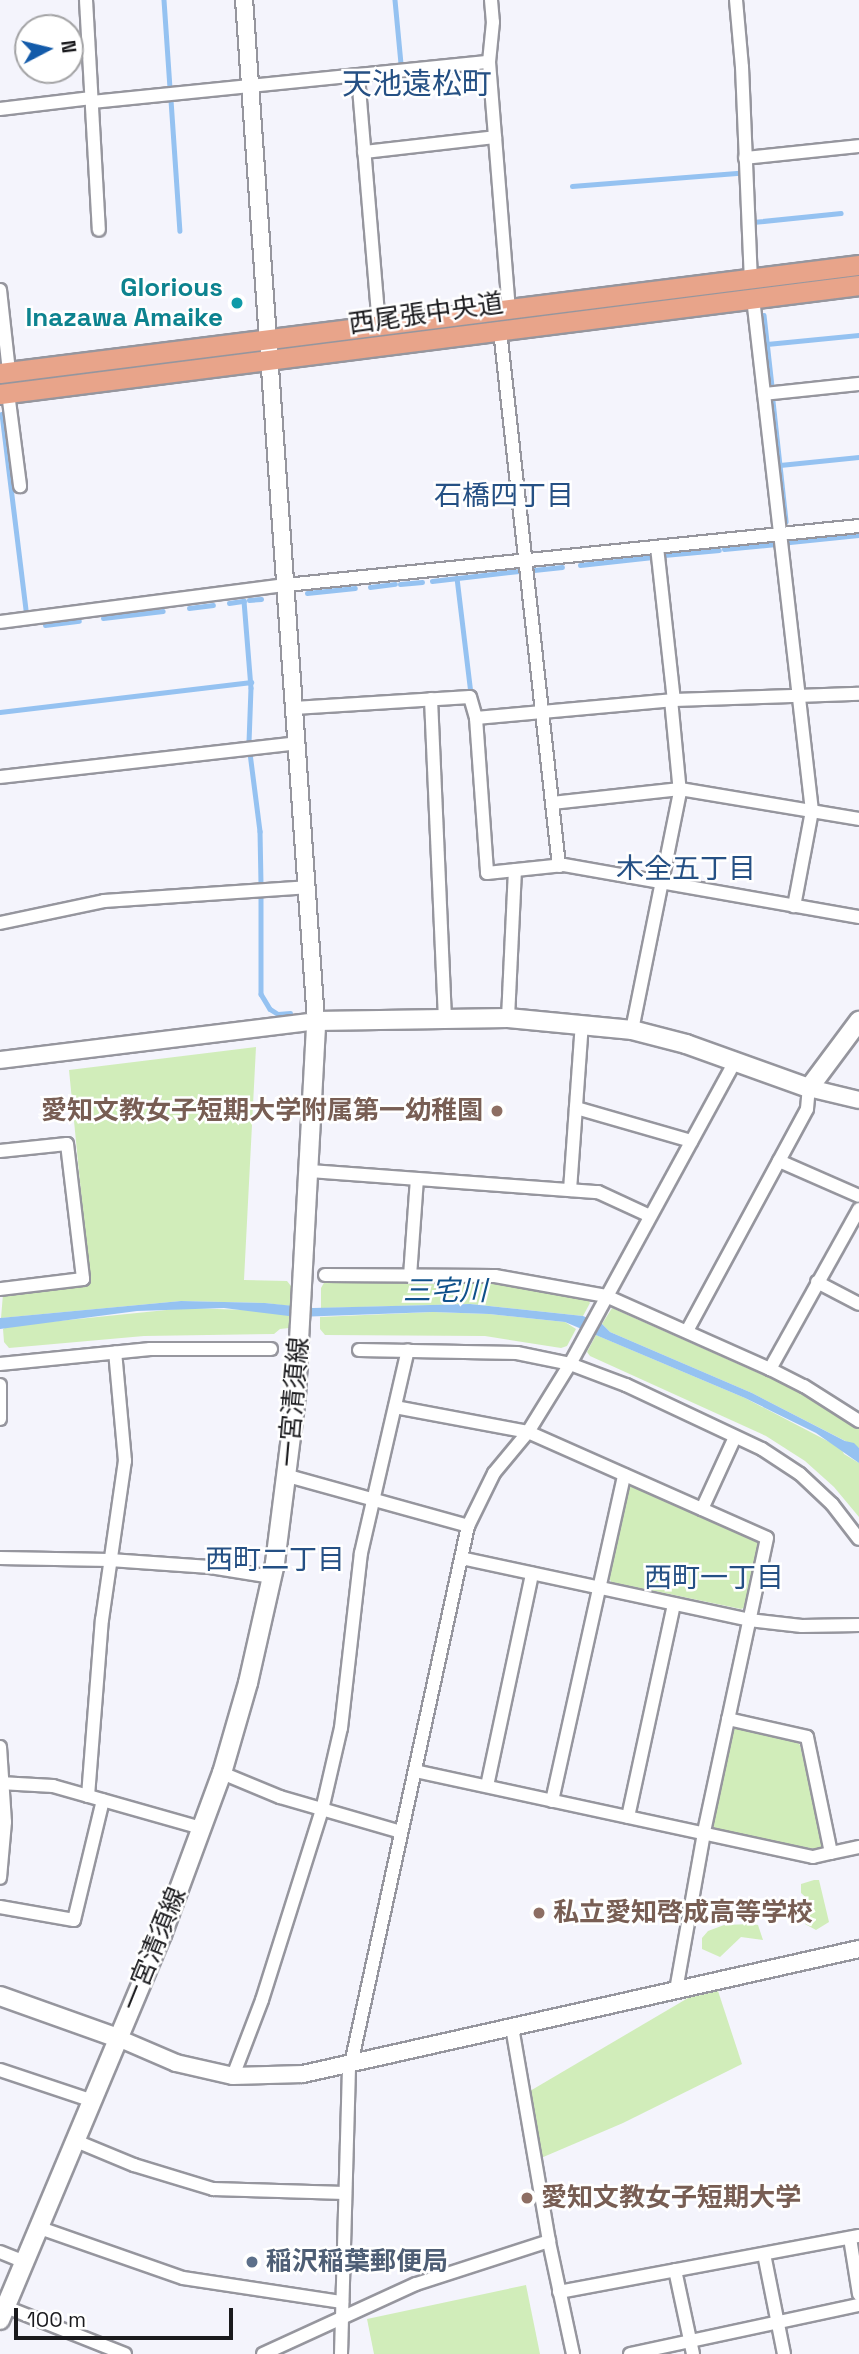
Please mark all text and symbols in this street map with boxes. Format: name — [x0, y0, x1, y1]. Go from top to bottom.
north arrow — [14, 14, 84, 84]
text: N — [55, 39, 82, 54]
district label: 天池遠松町 — [342, 66, 492, 102]
place label: Glorious Inazawa Amaike — [25, 272, 223, 334]
street label: 西尾張中央道 — [347, 288, 505, 340]
marker: Glorious Inazawa Amaike — [229, 295, 245, 311]
district label: 石橋四丁目 — [434, 478, 574, 512]
district label: 木全五丁目 — [616, 851, 756, 885]
place label: 愛知文教女子短期大学附属第一幼稚園 — [41, 1095, 483, 1127]
marker: 愛知文教女子短期大学附属第一幼稚園 — [489, 1103, 505, 1119]
water label: 三宅川 — [403, 1273, 487, 1307]
street label: 一宮清須線 — [273, 1336, 315, 1468]
district label: 西町二丁目 — [205, 1542, 345, 1576]
district label: 西町一丁目 — [644, 1560, 784, 1594]
street label: 一宮清須線 — [115, 1883, 193, 2015]
place label: 私立愛知啓成高等学校 — [553, 1897, 813, 1929]
marker: 私立愛知啓成高等学校 — [531, 1905, 547, 1921]
place label: 愛知文教女子短期大学 — [541, 2182, 801, 2214]
marker: 愛知文教女子短期大学 — [519, 2190, 535, 2206]
place label: 稲沢稲葉郵便局 — [266, 2246, 448, 2278]
marker: 稲沢稲葉郵便局 — [244, 2254, 260, 2270]
scale bar — [18, 2294, 236, 2338]
text: 100 m — [27, 2306, 86, 2333]

